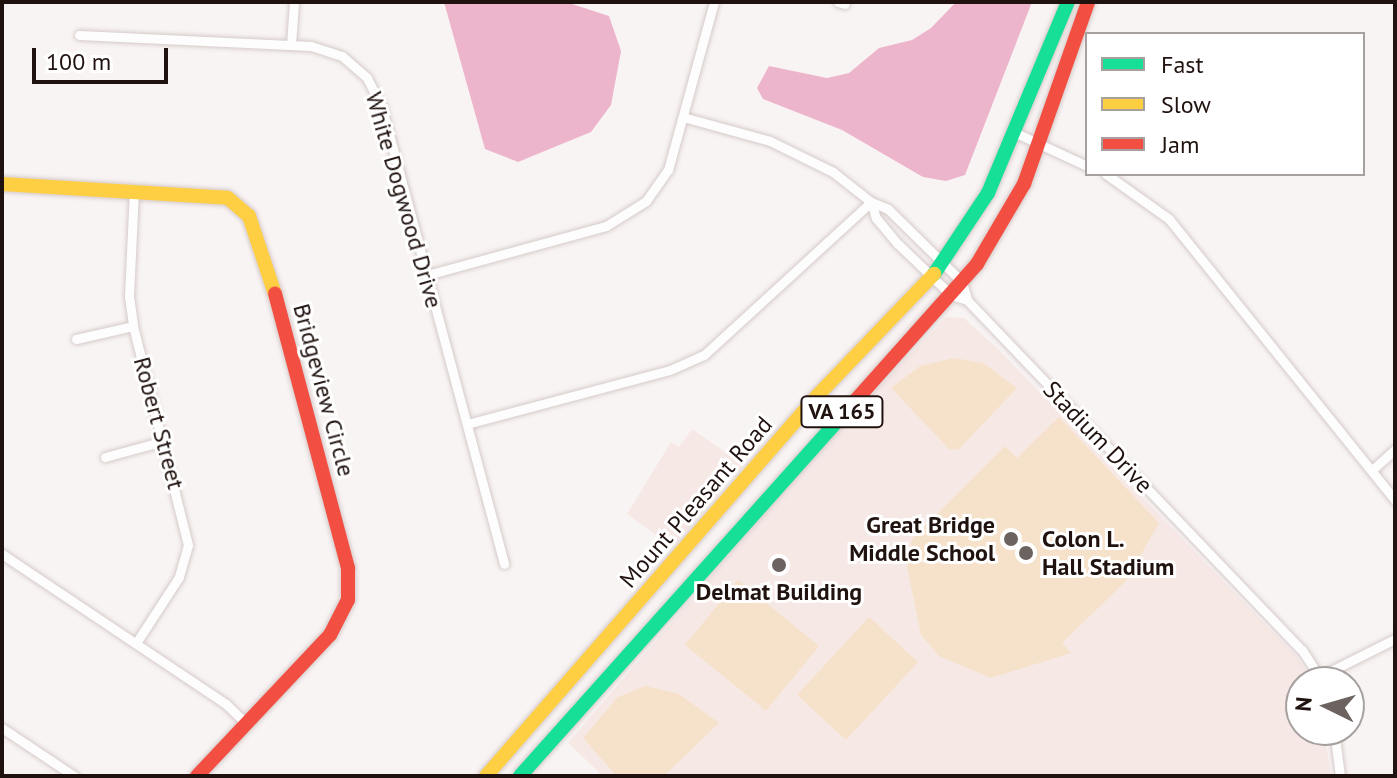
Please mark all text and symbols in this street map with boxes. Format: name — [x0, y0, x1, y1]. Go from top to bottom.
scale bar — [36, 32, 172, 82]
legend — [1085, 32, 1365, 176]
text: 100 m — [46, 46, 111, 77]
text: Fast — [1161, 49, 1204, 80]
street label: White Dogwood Drive — [359, 89, 449, 311]
text: Slow — [1161, 89, 1211, 120]
text: Jam — [1161, 129, 1199, 160]
street label: Bridgeview Circle — [287, 300, 361, 480]
street label: Robert Street — [128, 354, 190, 492]
street label: Stadium Drive — [1037, 375, 1159, 499]
road number: VA 165 — [798, 394, 886, 430]
street label: Mount Pleasant Road — [614, 410, 778, 594]
place label: Great Bridge Middle School — [849, 511, 995, 567]
place label: Colon L. Hall Stadium — [1042, 525, 1174, 581]
marker: Great Bridge Middle School — [1002, 530, 1020, 548]
marker: Colon L. Hall Stadium — [1017, 544, 1035, 562]
marker: Delmat Building — [770, 556, 788, 574]
place label: Delmat Building — [696, 578, 862, 606]
north arrow — [1285, 666, 1365, 746]
text: N — [1289, 696, 1318, 713]

